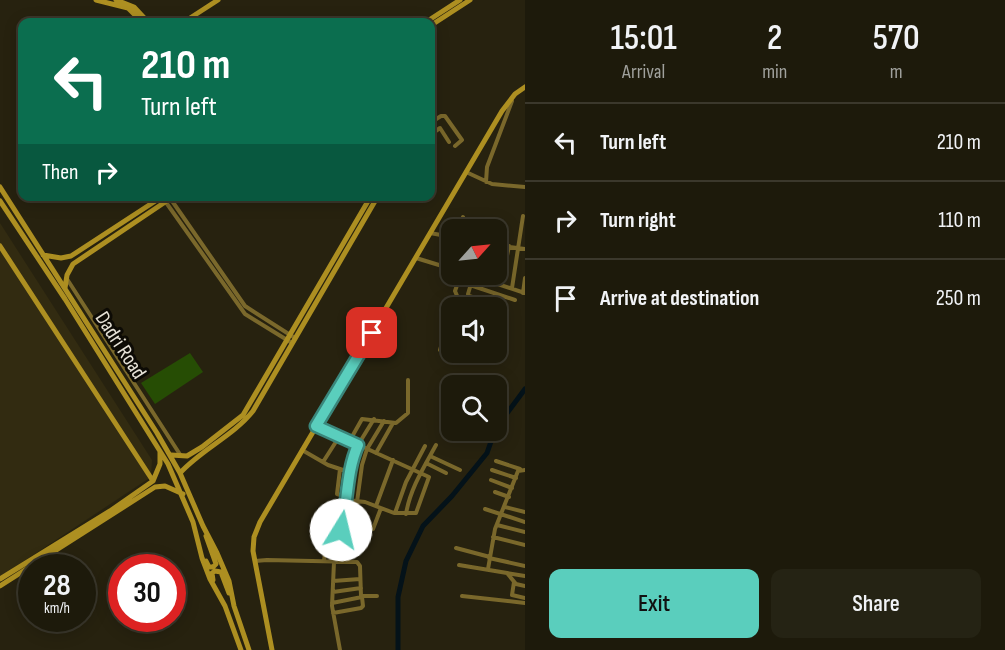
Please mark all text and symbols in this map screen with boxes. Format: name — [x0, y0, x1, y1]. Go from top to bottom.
text: 15:01 — [610, 17, 677, 60]
text: 2 — [767, 17, 782, 60]
text: 570 — [873, 17, 920, 60]
text: 210 m — [141, 40, 230, 91]
icon: left — [42, 42, 120, 120]
text: Arrival — [622, 60, 665, 84]
text: min — [762, 60, 787, 84]
text: m — [890, 60, 903, 84]
text: Turn left — [141, 91, 217, 123]
icon: left — [549, 126, 582, 159]
text: Turn left — [600, 129, 666, 156]
text: 210 m — [937, 129, 981, 156]
icon: right — [90, 156, 123, 189]
text: Then — [42, 159, 78, 186]
icon: right — [549, 204, 582, 237]
text: Turn right — [600, 207, 676, 234]
text: 110 m — [938, 207, 981, 234]
north arrow — [441, 219, 507, 285]
map controls — [441, 219, 507, 441]
icon: arrive — [549, 282, 582, 315]
text: Arrive at destination — [600, 285, 759, 312]
text: 250 m — [936, 285, 981, 312]
button: sound — [441, 297, 507, 363]
street label: Dadri Road — [90, 307, 152, 384]
pin — [346, 307, 397, 358]
icon: arrive — [355, 316, 388, 349]
button: search — [441, 375, 507, 441]
position arrow — [309, 498, 373, 562]
speed limit sign: 30 — [108, 554, 186, 632]
text: 28 — [43, 568, 71, 604]
button: Exit — [549, 569, 759, 638]
button: Share — [771, 569, 981, 638]
text: km/h — [44, 599, 70, 618]

